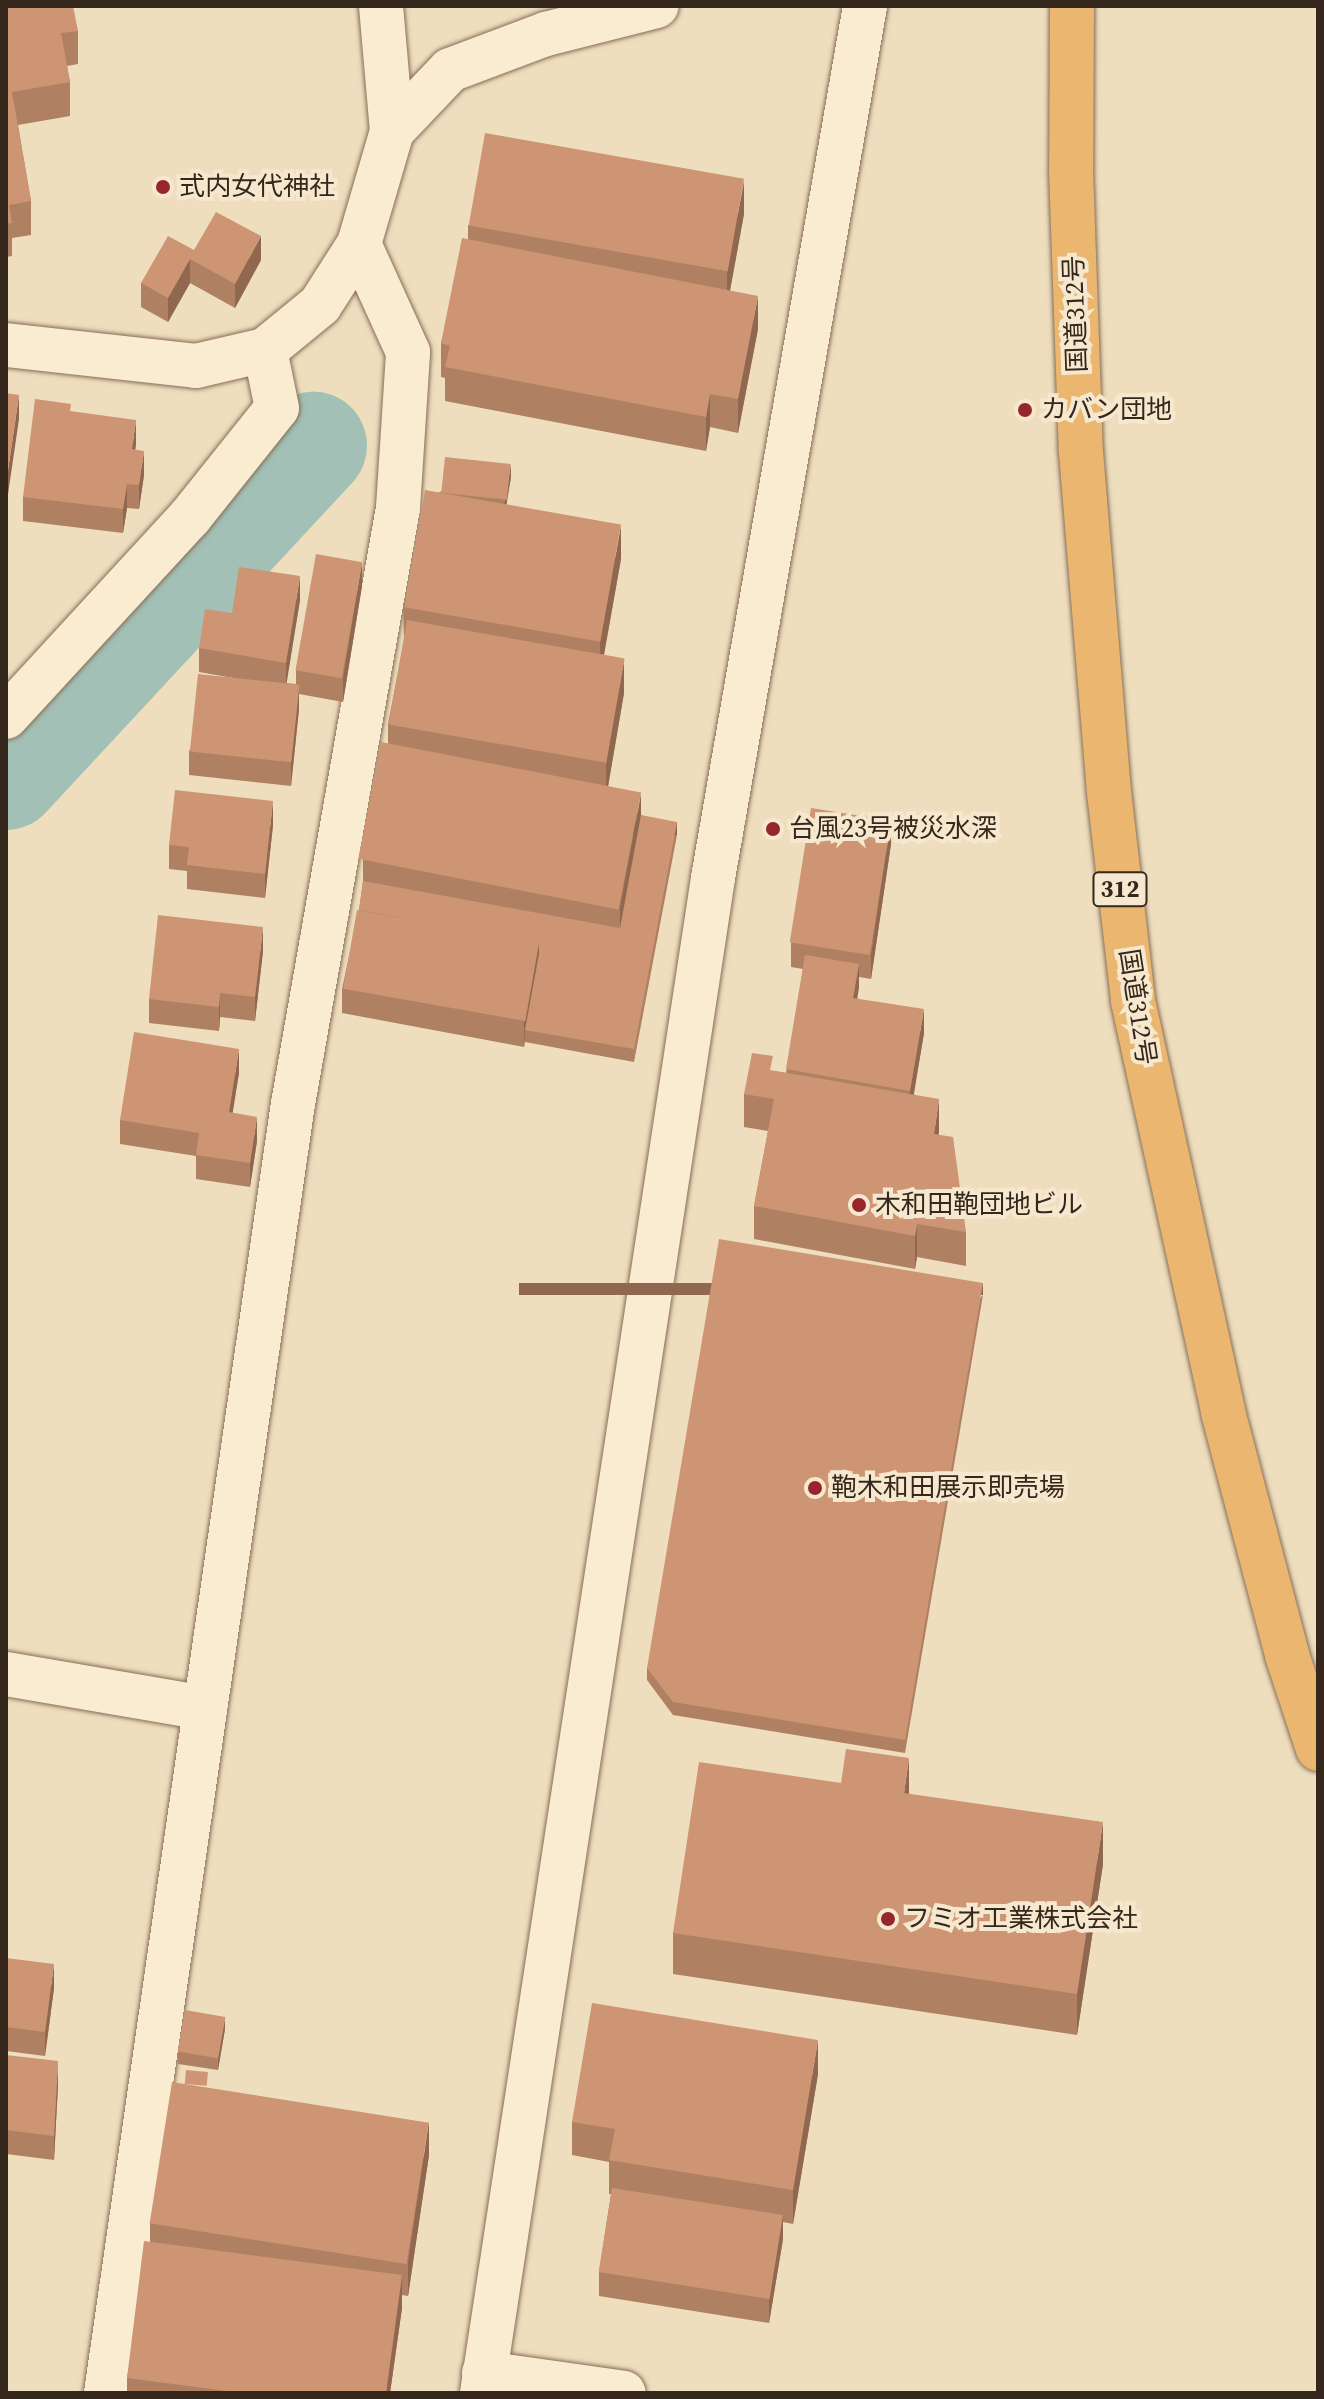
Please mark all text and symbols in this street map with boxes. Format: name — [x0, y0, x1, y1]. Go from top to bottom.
place label: 式内女代神社 — [179, 171, 335, 203]
marker: 式内女代神社 — [154, 178, 172, 196]
street label: 国道312号 — [1058, 255, 1094, 373]
place label: カバン団地 — [1041, 394, 1171, 426]
marker: カバン団地 — [1016, 401, 1034, 419]
place label: 台風23号被災水深 — [789, 813, 997, 845]
marker: 台風23号被災水深 — [764, 820, 782, 838]
road number: 312 — [1092, 869, 1148, 909]
street label: 国道312号 — [1112, 947, 1162, 1067]
place label: 木和田鞄団地ビル — [875, 1189, 1083, 1221]
marker: 木和田鞄団地ビル — [850, 1196, 868, 1214]
place label: 鞄木和田展示即売場 — [831, 1472, 1065, 1504]
marker: 鞄木和田展示即売場 — [806, 1479, 824, 1497]
place label: フミオ工業株式会社 — [904, 1903, 1138, 1935]
marker: フミオ工業株式会社 — [879, 1910, 897, 1928]

